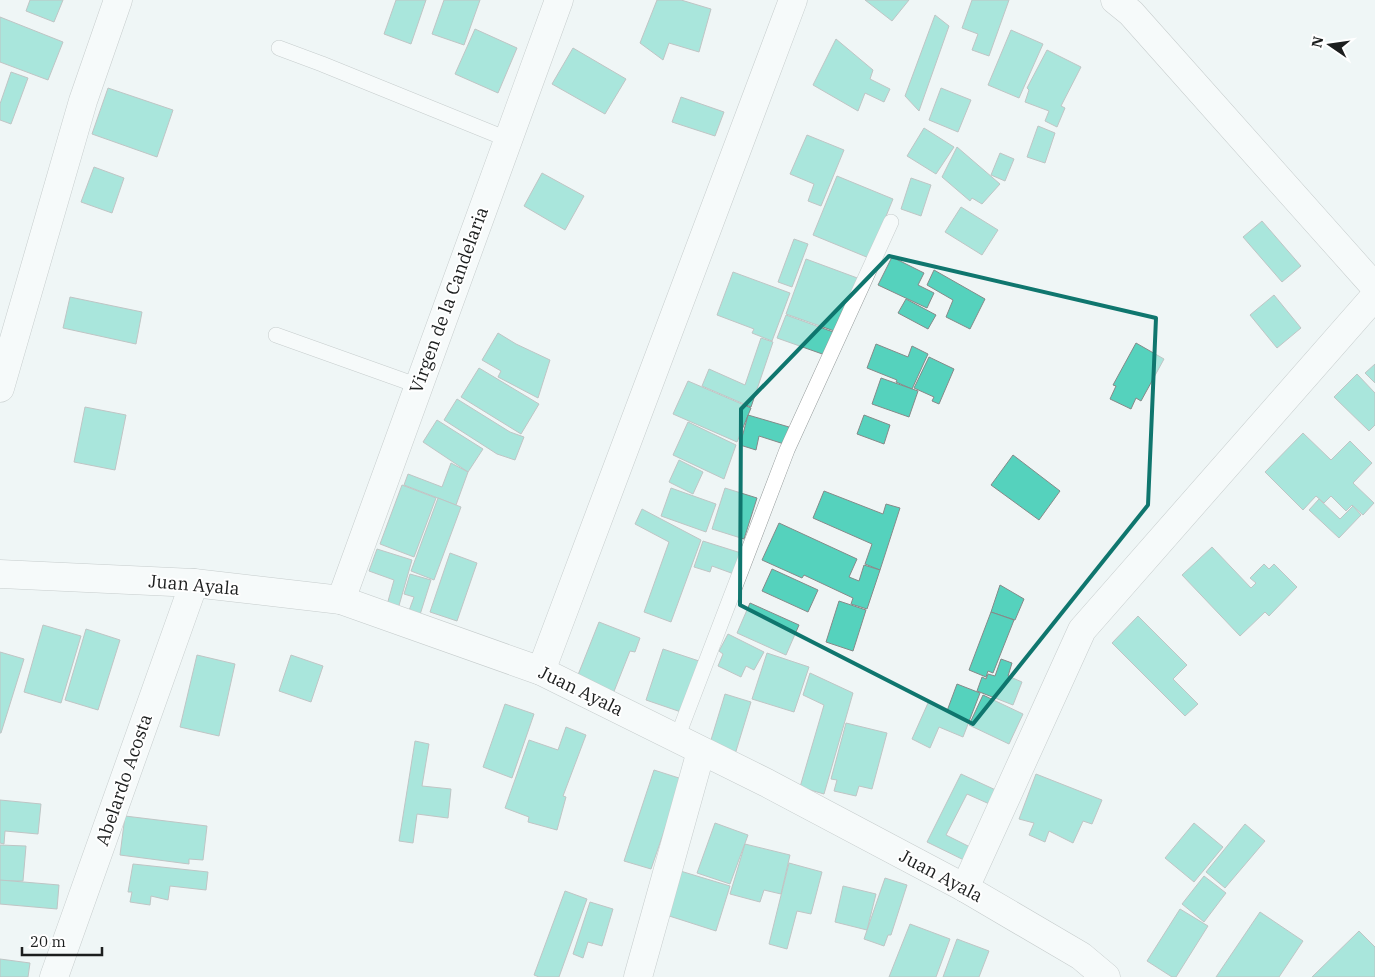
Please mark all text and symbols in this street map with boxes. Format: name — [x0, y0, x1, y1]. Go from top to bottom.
north arrow — [1305, 20, 1355, 70]
text: N — [1307, 35, 1327, 49]
street label: Virgen de la Candelaria — [404, 203, 493, 396]
street label: Juan Ayala — [148, 569, 241, 600]
street label: Juan Ayala — [535, 660, 627, 721]
street label: Abelardo Acosta — [90, 711, 157, 849]
street label: Juan Ayala — [896, 844, 987, 907]
scale bar — [22, 924, 102, 956]
text: 20 m — [30, 932, 66, 951]

